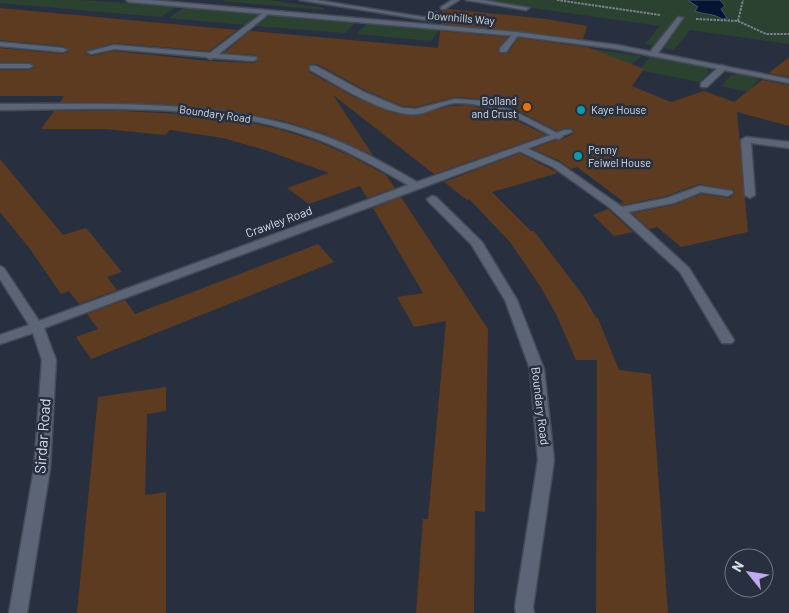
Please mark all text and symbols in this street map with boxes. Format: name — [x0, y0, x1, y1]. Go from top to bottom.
street label: Downhills Way — [427, 8, 495, 27]
place label: Bolland and Crust — [471, 94, 517, 120]
marker: Bolland and Crust — [521, 101, 533, 113]
street label: Boundary Road — [178, 102, 252, 125]
place label: Kaye House — [591, 103, 647, 116]
marker: Kaye House — [575, 104, 587, 116]
place label: Penny Feiwel House — [588, 143, 651, 169]
marker: Penny Feiwel House — [572, 150, 584, 162]
street label: Crawley Road — [243, 203, 314, 240]
street label: Boundary Road — [529, 366, 553, 446]
street label: Sirdar Road — [30, 398, 54, 474]
north arrow — [724, 548, 774, 598]
text: N — [728, 558, 747, 575]

